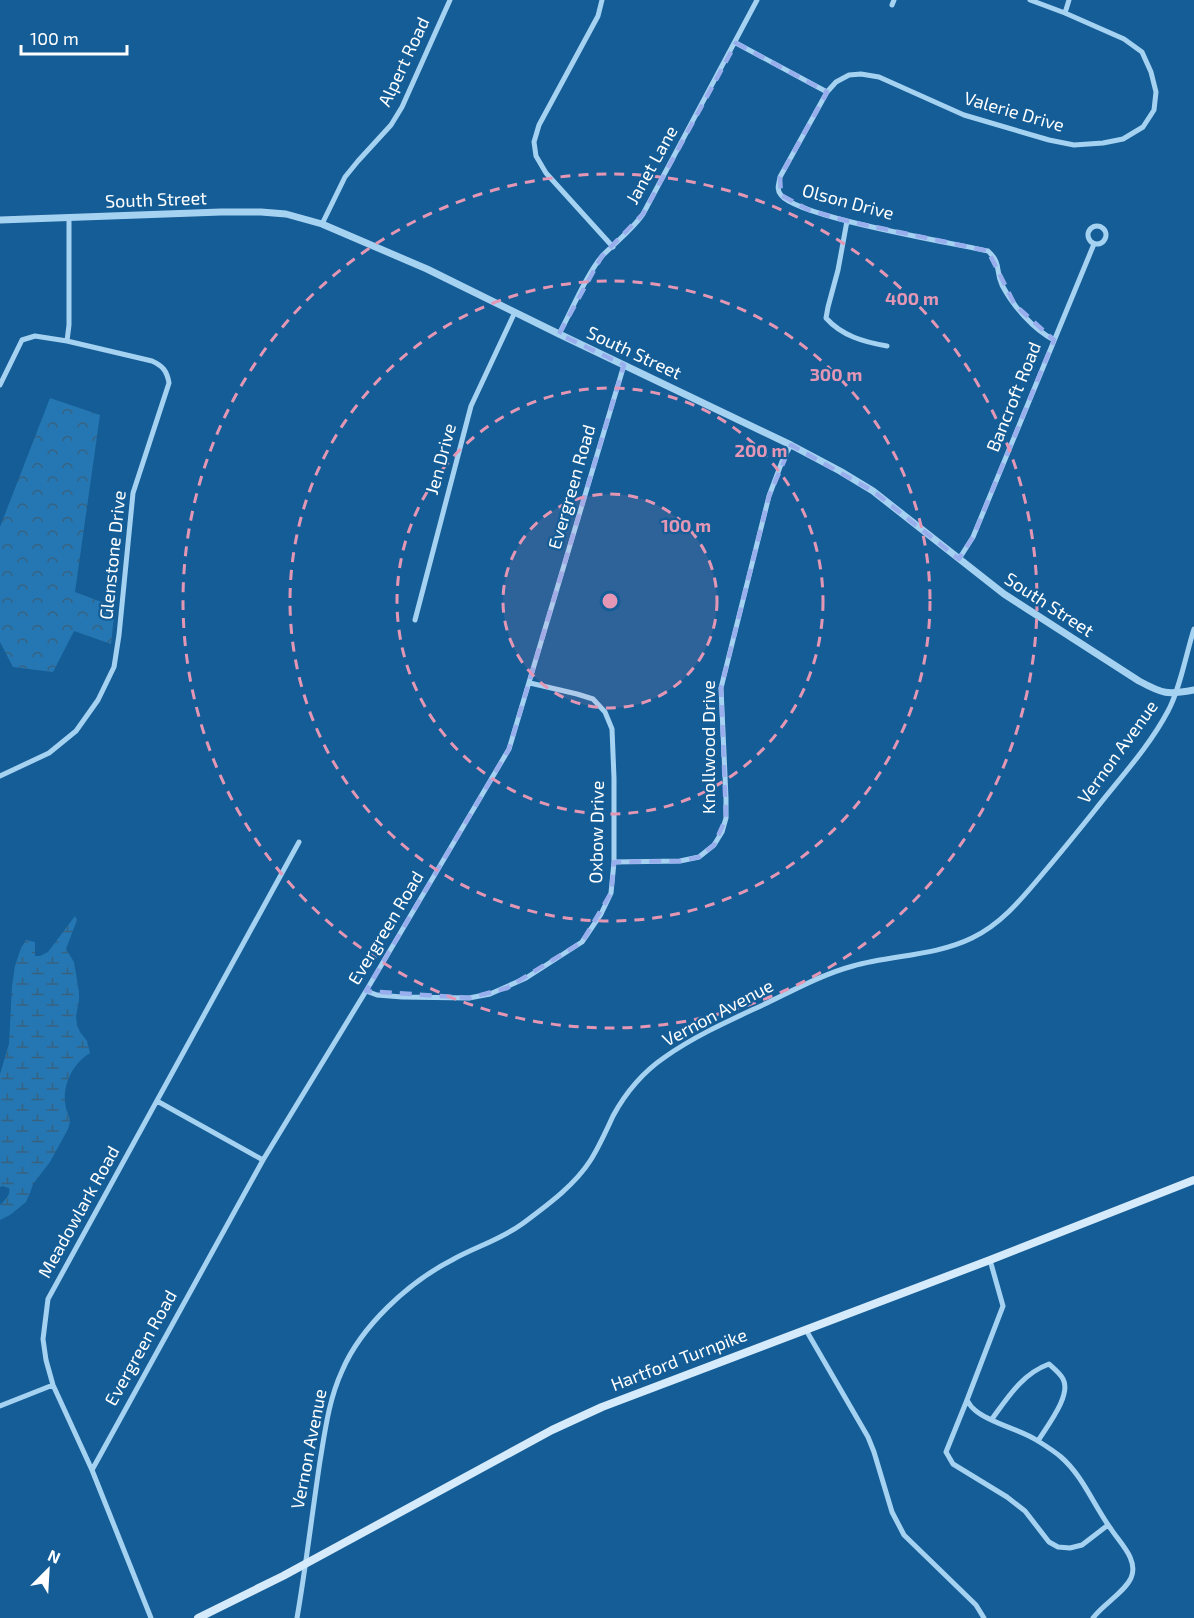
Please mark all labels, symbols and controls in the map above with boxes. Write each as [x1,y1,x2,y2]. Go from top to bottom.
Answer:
street label: Alpert Road [373,13,433,110]
scale bar [21,18,128,56]
text: 100 m [30,27,79,49]
street label: Valerie Drive [962,86,1067,136]
street label: Janet Lane [621,121,682,208]
street label: Olson Drive [800,178,896,224]
street label: South Street [105,186,207,212]
text: 400 m [885,287,939,309]
street label: South Street [584,321,685,384]
street label: Bancroft Road [981,338,1045,455]
text: 300 m [810,363,862,385]
street label: Jen Drive [420,421,460,497]
street label: Evergreen Road [543,422,599,552]
text: 200 m [735,439,787,461]
street label: Glenstone Drive [94,489,130,621]
text: 100 m [661,514,711,536]
street label: South Street [1001,567,1098,641]
centre of rings [600,591,620,611]
street label: Knollwood Drive [697,680,719,814]
street label: Vernon Avenue [1072,696,1162,807]
street label: Oxbow Drive [584,780,608,884]
street label: Evergreen Road [343,867,428,988]
street label: Vernon Avenue [658,974,777,1051]
street label: Meadowlark Road [33,1142,124,1281]
street label: Evergreen Road [99,1286,181,1409]
street label: Hartford Turnpike [607,1323,750,1395]
street label: Vernon Avenue [286,1387,330,1511]
north arrow [18,1540,78,1600]
text: N [45,1545,63,1567]

